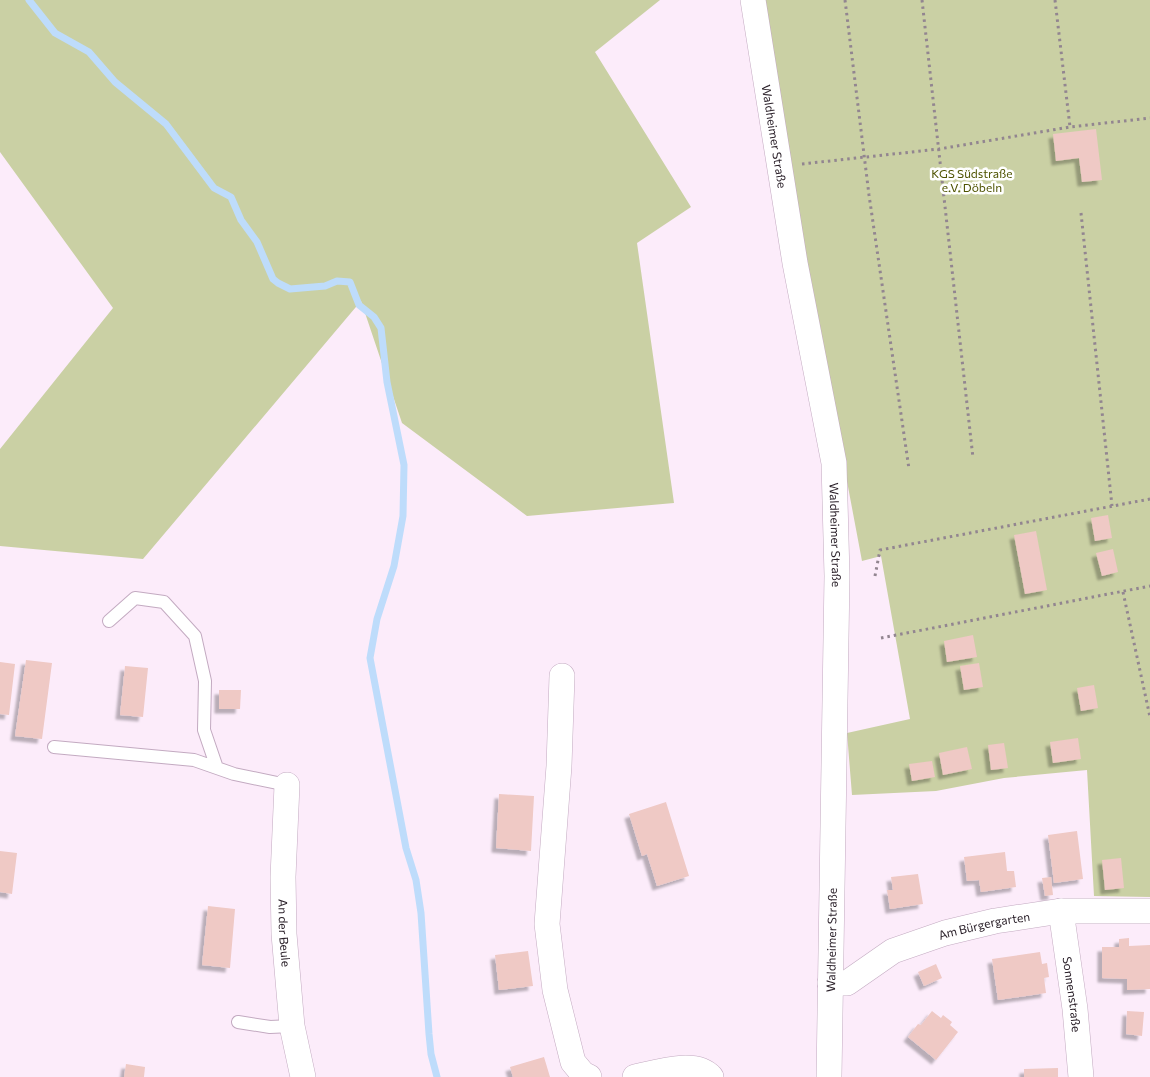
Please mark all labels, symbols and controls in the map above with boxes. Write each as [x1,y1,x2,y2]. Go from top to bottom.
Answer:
street label: Waldheimer Straße [760,84,790,189]
park label: KGS Südstraße e.V. Döbeln [931,166,1013,194]
street label: Waldheimer Straße [828,482,844,587]
street label: Waldheimer Straße [823,888,839,992]
street label: An der Beule [276,899,294,967]
street label: Am Bürgergarten [936,909,1031,942]
street label: Sonnenstraße [1061,955,1084,1033]

